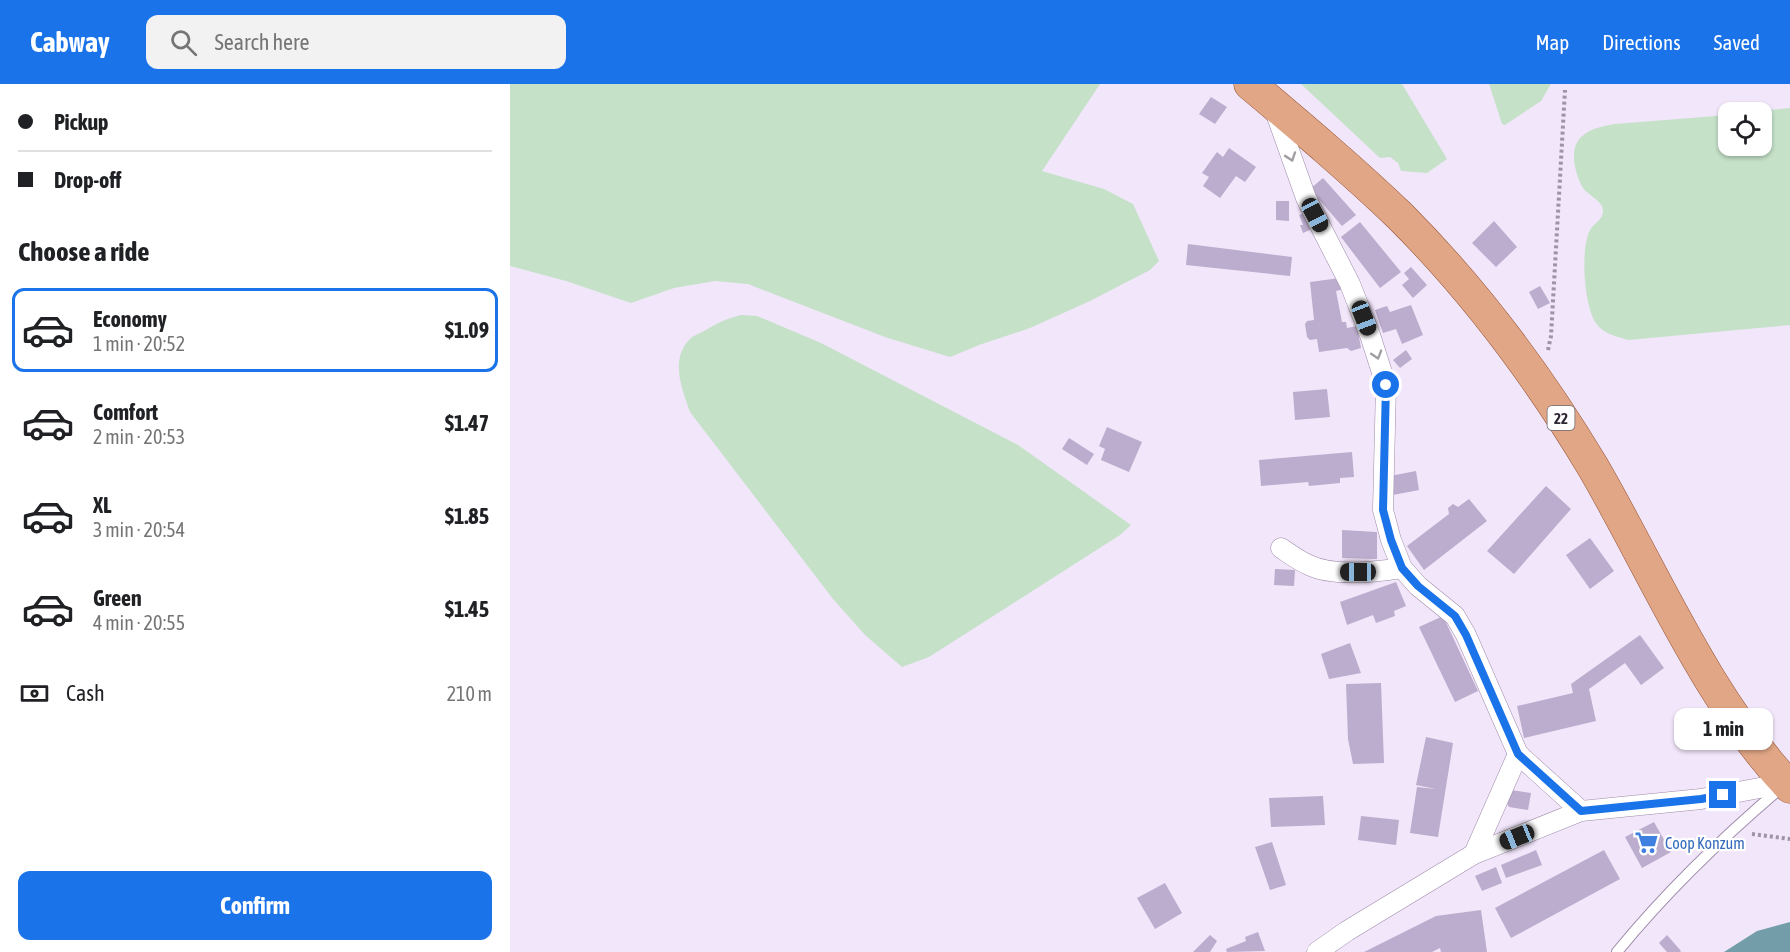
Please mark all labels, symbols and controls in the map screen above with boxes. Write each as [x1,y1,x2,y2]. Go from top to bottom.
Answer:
search box [146,15,566,69]
text: Cabway [30,26,110,58]
icon: search [167,26,200,59]
text: Search here [215,29,310,55]
text: Map [1535,30,1569,54]
text: Directions [1602,30,1681,54]
text: Saved [1714,30,1760,54]
map controls [1718,102,1772,156]
button: locate [1718,102,1772,156]
text: Pickup [54,109,109,135]
one-way arrow [1284,152,1297,162]
text: Drop-off [54,167,121,193]
car [1299,195,1331,235]
text: Choose a ride [18,236,150,267]
car [1349,298,1379,338]
icon: car [21,303,75,357]
text: Economy [93,306,167,332]
text: $1.09 [445,317,489,343]
text: 1 min · 20:52 [93,332,185,355]
one-way arrow [1370,349,1382,360]
route start [1372,371,1399,398]
icon: car [21,396,75,450]
text: Comfort [93,399,158,425]
road number: 22 [1548,406,1574,430]
text: $1.47 [445,410,489,436]
text: 2 min · 20:53 [93,425,185,448]
icon: car [21,489,75,543]
text: XL [93,492,111,518]
text: $1.85 [445,503,489,529]
text: 3 min · 20:54 [93,518,185,541]
car [1340,563,1376,581]
icon: car [21,582,75,636]
text: Green [93,585,142,611]
text: $1.45 [445,596,489,622]
text: 4 min · 20:55 [93,611,185,634]
icon: cash [18,677,51,710]
text: Cash [66,680,105,706]
text: 210 m [447,682,492,705]
callout: 1 min [1674,708,1772,750]
text: 1 min [1703,717,1744,740]
route end [1709,781,1736,808]
car [1497,822,1537,852]
supermarket icon: Coop Konzum [1634,830,1660,856]
place label: Coop Konzum [1665,834,1745,853]
button: Confirm [18,871,492,940]

